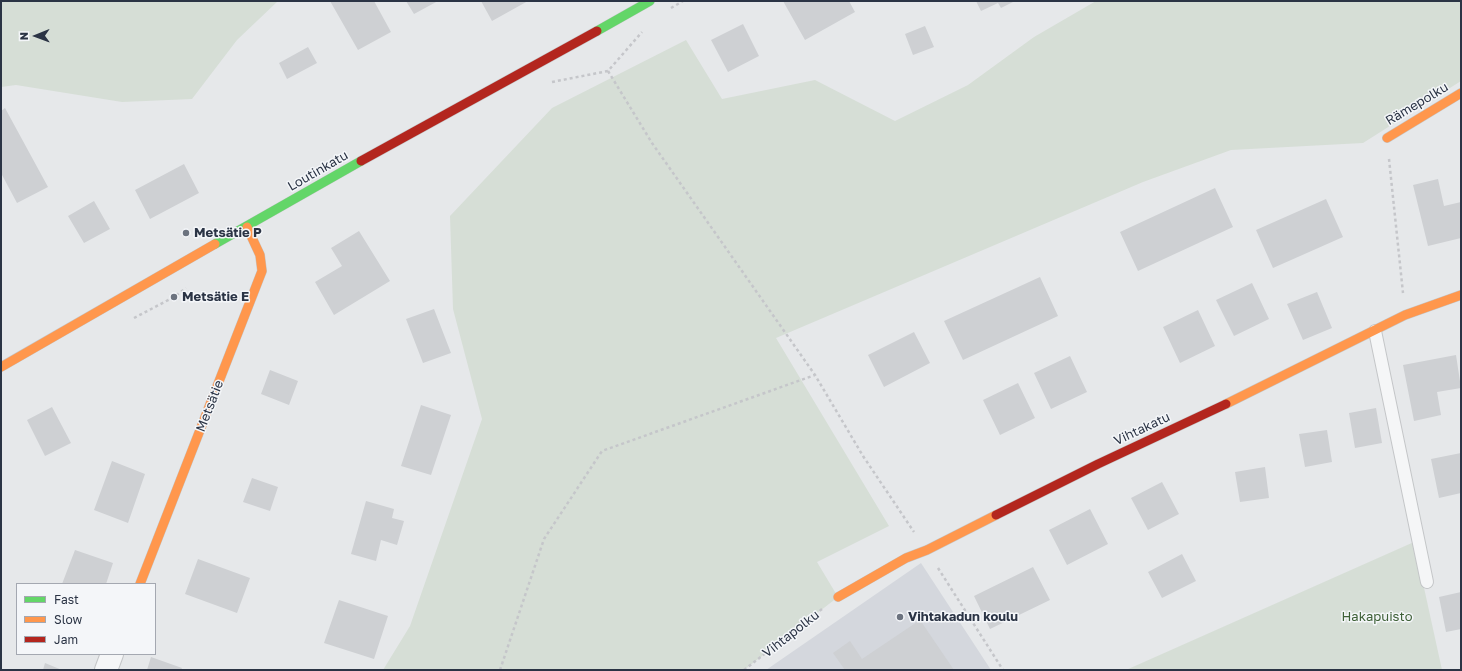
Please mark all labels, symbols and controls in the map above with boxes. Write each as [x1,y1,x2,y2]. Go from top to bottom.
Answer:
north arrow [16,16,56,56]
text: N [17,32,30,41]
street label: Rämepolku [1383,79,1451,129]
street label: Loutinkatu [285,147,351,195]
place label: Metsätie P [194,225,262,241]
marker: Metsätie P [181,228,191,238]
place label: Metsätie E [182,289,249,305]
marker: Metsätie E [169,292,179,302]
street label: Metsätie [193,378,227,434]
street label: Vihtakatu [1111,409,1173,449]
legend [16,583,156,655]
text: Fast [54,592,79,607]
street label: Vihtapolku [759,607,823,661]
place label: Vihtakadun koulu [908,609,1018,625]
park label: Hakapuisto [1341,609,1413,625]
text: Slow [54,612,82,627]
marker: Vihtakadun koulu [895,612,905,622]
text: Jam [54,632,78,647]

